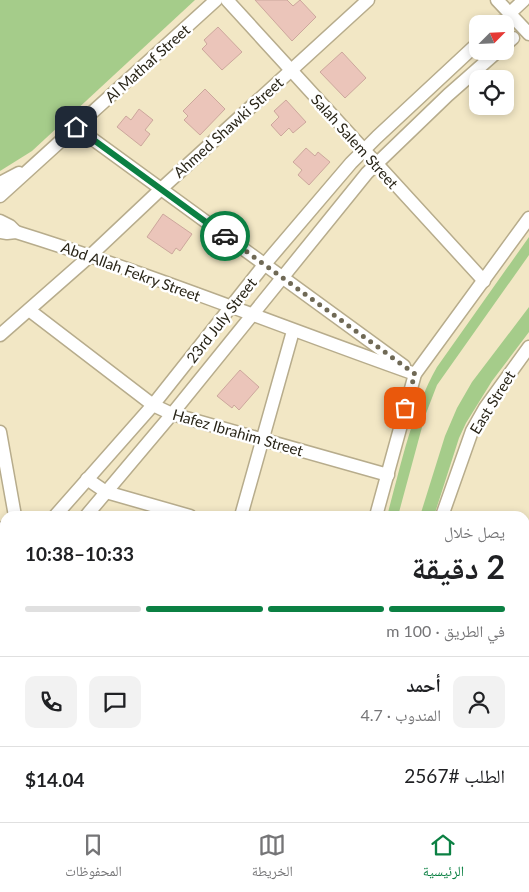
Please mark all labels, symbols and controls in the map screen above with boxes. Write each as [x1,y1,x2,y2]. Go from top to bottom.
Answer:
north arrow [469,15,514,60]
map controls [469,15,514,115]
street label: Al Mathaf Street [101,20,194,106]
button: locate [469,70,514,115]
street label: Ahmed Shawki Street [170,73,287,181]
street label: Salah Salem Street [308,90,403,193]
pin [55,106,97,148]
icon: home [62,113,90,141]
courier [200,211,250,261]
icon: car [211,222,239,250]
street label: Abd Allah Fekry Street [59,237,204,305]
street label: 23rd July Street [182,273,260,366]
street label: East Street [465,367,519,437]
pin [384,387,426,429]
icon: bag [391,394,419,422]
street label: Hafez Ibrahim Street [171,405,306,459]
text: يصل خلال [444,522,505,541]
text: 10:33–10:38 [25,542,134,565]
text: 2 دقيقة [411,547,505,586]
text: في الطريق · 100 m [386,621,505,640]
text: أحمد [406,673,441,696]
button: phone [25,676,77,728]
button: chat [89,676,141,728]
button: person [453,676,505,728]
text: المندوب · 4.7 [360,705,441,724]
text: الطلب #2567 [404,764,505,787]
text: $14.04 [25,768,85,791]
tab: المحفوظات [65,831,122,885]
tab: الخريطة [252,831,293,885]
tab: الرئيسية [423,831,464,885]

